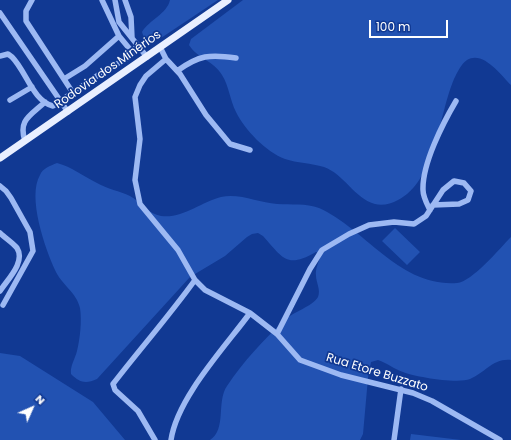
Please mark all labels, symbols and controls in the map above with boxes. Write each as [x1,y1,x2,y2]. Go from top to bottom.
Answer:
scale bar [371,12,450,38]
text: 100 m [376,18,410,35]
street label: Rodovia dos Minérios [52,28,164,112]
street label: Rua Etore Buzzato [324,351,430,395]
north arrow [12,388,52,428]
text: N [32,391,49,408]

